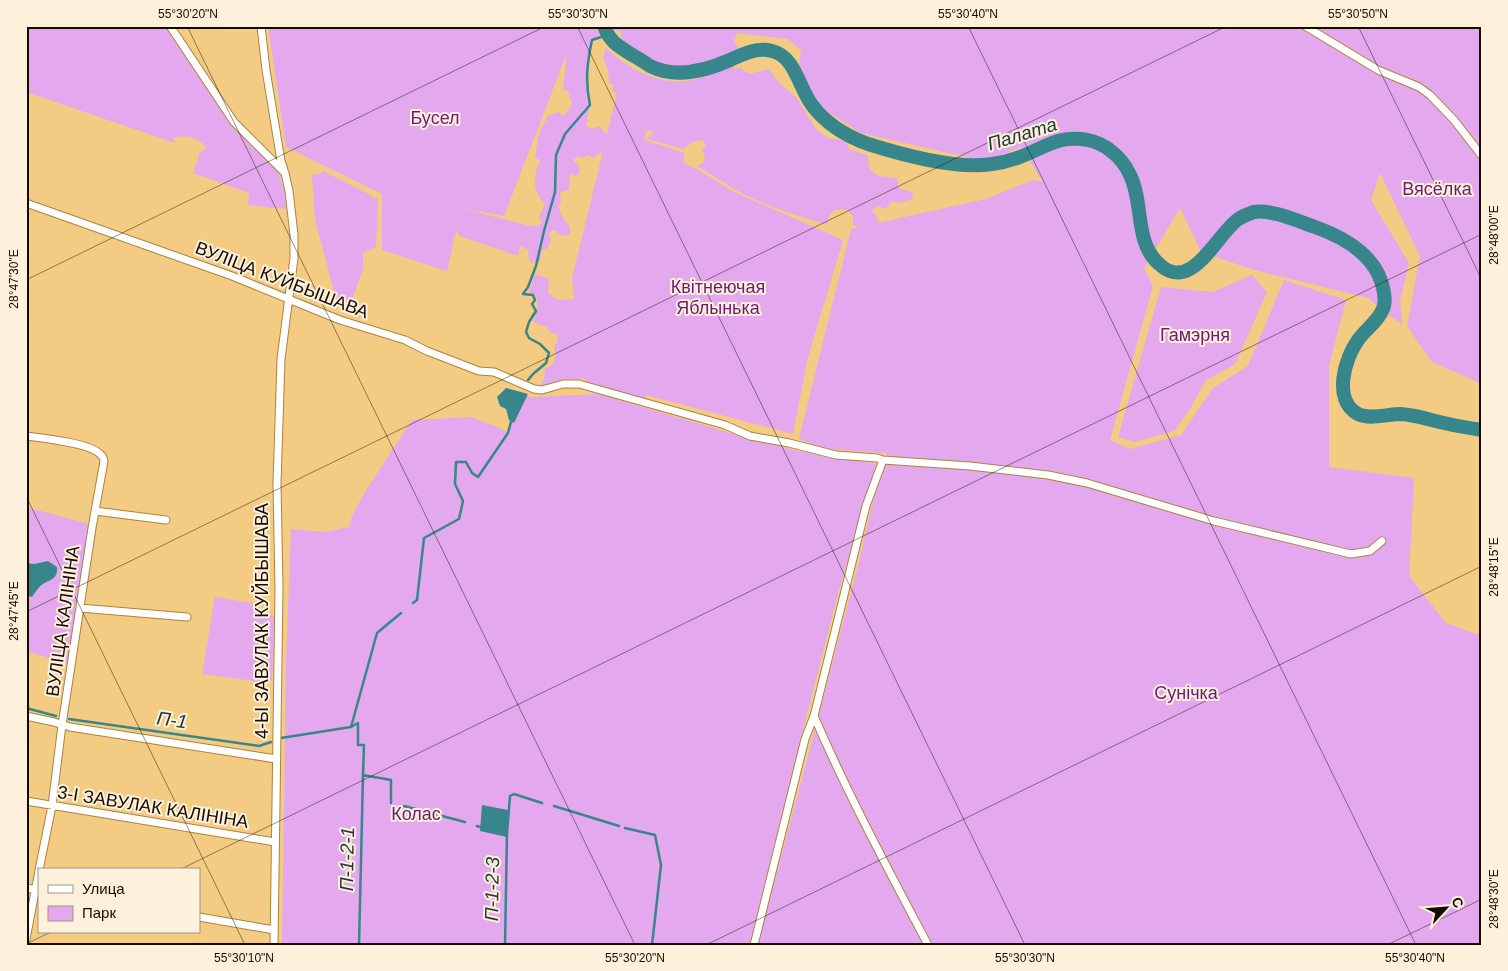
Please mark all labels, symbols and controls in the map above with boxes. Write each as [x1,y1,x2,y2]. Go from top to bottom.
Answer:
text: 55°30'20"N [158,7,218,21]
text: 55°30'30"N [548,7,608,21]
text: 55°30'40"N [938,7,998,21]
text: 55°30'50"N [1328,7,1388,21]
park label: Бусел [410,108,460,128]
water label: Палата [985,113,1059,155]
park label: Вясёлка [1402,179,1473,199]
text: 28°48'00"E [1487,205,1501,265]
street label: ВУЛІЦА КУЙБЫШАВА [192,237,372,322]
text: 28°47'30"E [7,249,21,309]
park label: Квітнеючая Яблынька [671,277,765,318]
park label: Гамэрня [1160,325,1230,345]
street label: 4-Ы ЗАВУЛАК КУЙБЫШАВА [251,503,272,739]
text: 28°48'15"E [1487,537,1501,597]
street label: ВУЛІЦА КАЛІНІНА [43,544,83,698]
text: 28°47'45"E [7,581,21,641]
park label: Сунічка [1154,683,1219,703]
water label: П-1 [155,707,189,733]
street label: 3-І ЗАВУЛАК КАЛІНІНА [56,782,250,832]
park label: Колас [391,804,441,824]
water label: П-1-2-1 [336,827,358,891]
water label: П-1-2-3 [481,856,503,921]
legend [38,868,200,934]
text: 28°48'30"E [1487,869,1501,929]
text: Улица [82,880,125,897]
north arrow [1420,884,1470,934]
text: С [1448,894,1467,910]
text: Парк [82,904,116,921]
text: 55°30'10"N [214,951,274,965]
text: 55°30'20"N [605,951,665,965]
text: 55°30'30"N [995,951,1055,965]
text: 55°30'40"N [1385,951,1445,965]

